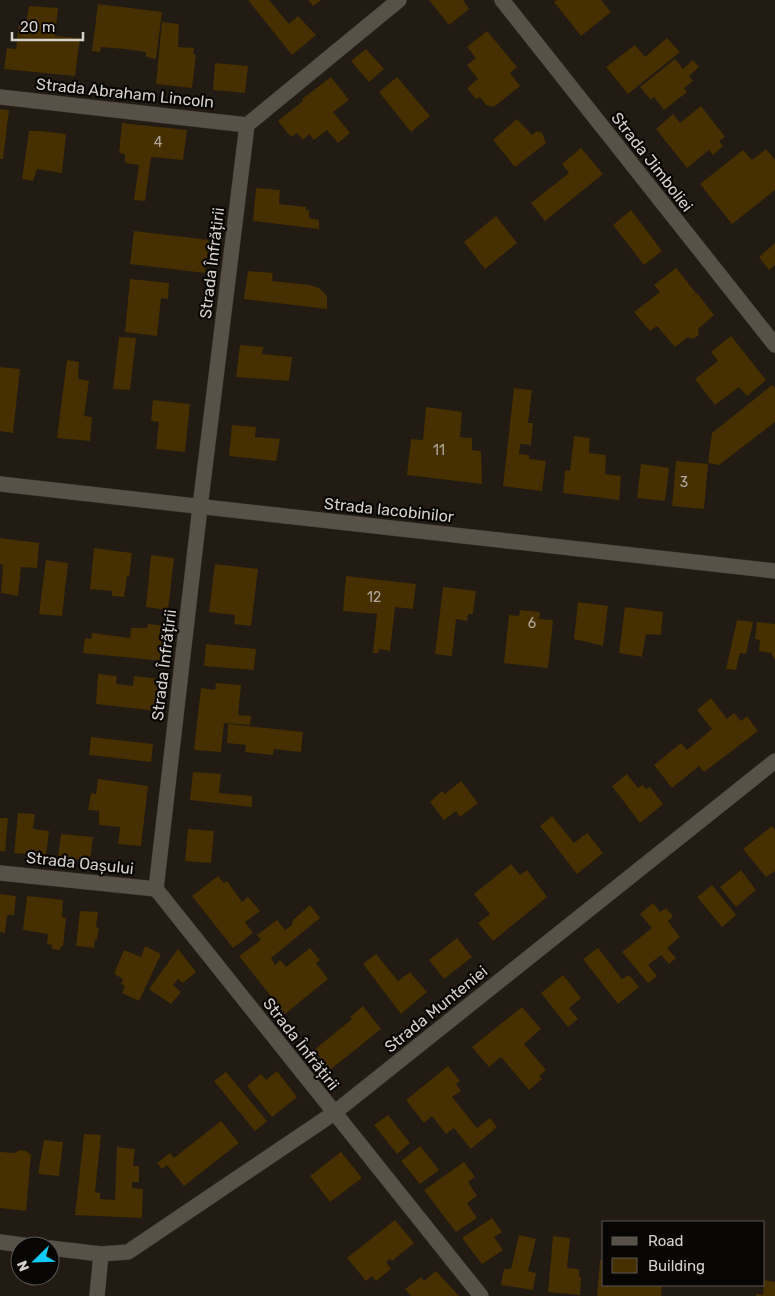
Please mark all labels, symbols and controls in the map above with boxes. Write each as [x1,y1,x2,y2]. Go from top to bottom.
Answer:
scale bar [12,10,84,42]
text: 20 m [20,18,55,36]
street label: Strada Abraham Lincoln [35,74,215,112]
street label: Strada Jimboliei [607,109,697,215]
house number: 4 [154,134,163,151]
street label: Strada Înfrățirii [196,206,228,320]
house number: 11 [433,442,445,459]
house number: 3 [680,474,688,491]
street label: Strada Iacobinilor [323,494,455,526]
house number: 12 [367,589,381,606]
street label: Strada Înfrățirii [148,608,180,722]
house number: 6 [528,615,536,632]
street label: Strada Oașului [25,848,135,878]
street label: Strada Munteniei [381,962,491,1056]
street label: Strada Înfrățirii [259,994,343,1094]
legend [602,1221,765,1286]
text: Road [648,1232,684,1250]
north arrow [10,1236,60,1286]
text: Building [648,1257,705,1275]
text: N [14,1258,33,1274]

